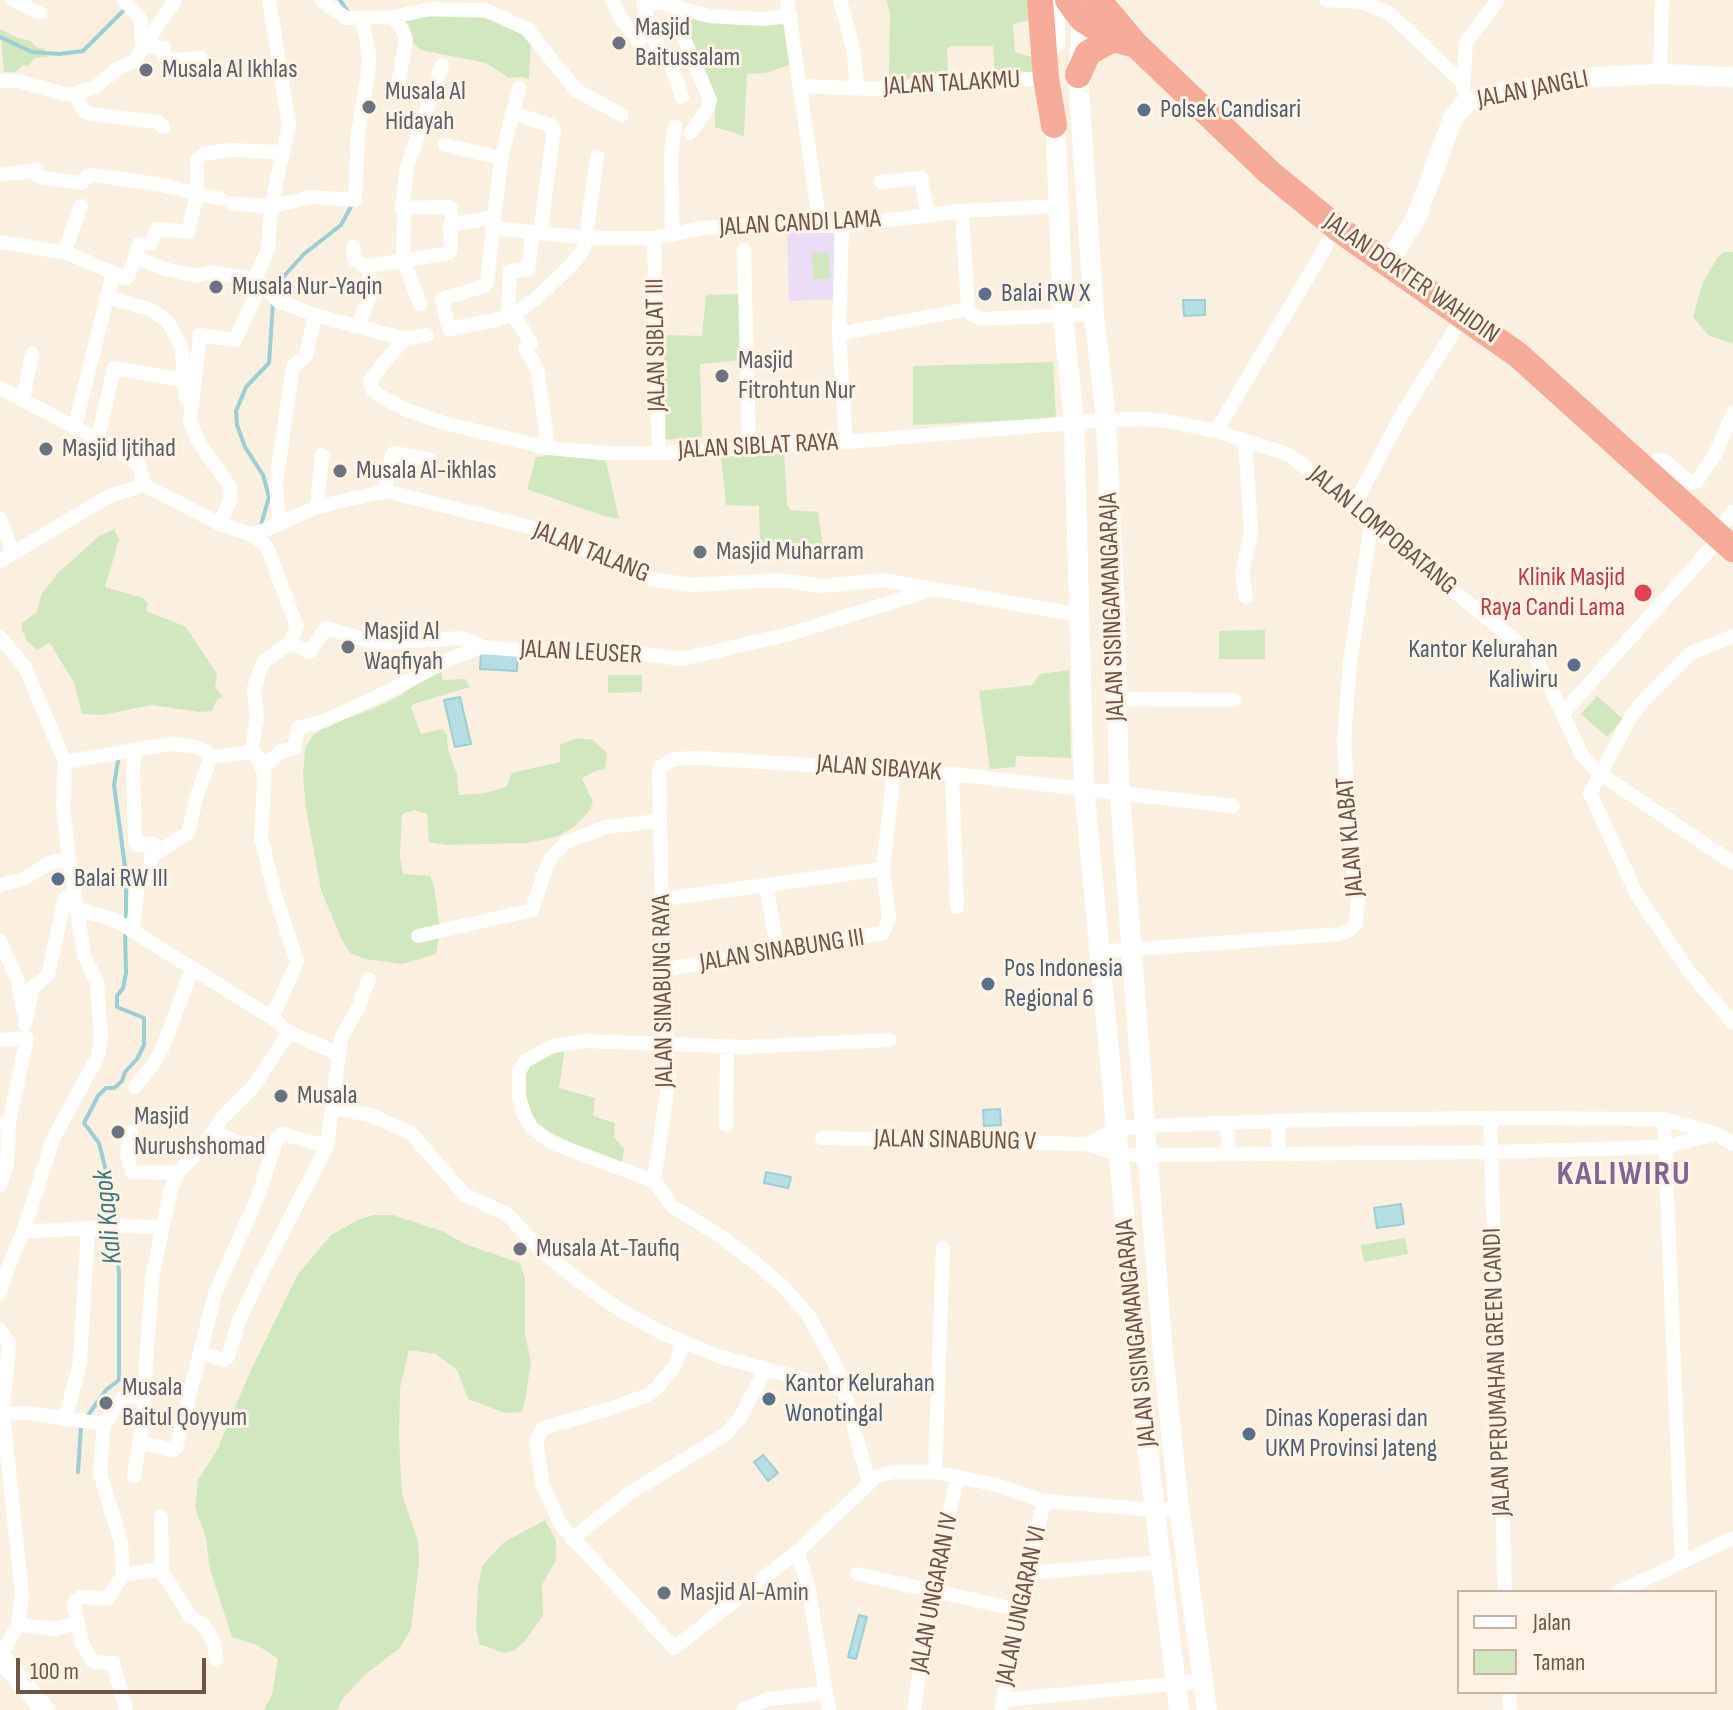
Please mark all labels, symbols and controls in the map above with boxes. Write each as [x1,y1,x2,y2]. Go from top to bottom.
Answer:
place label: Masjid Baitussalam [635,12,740,74]
marker: Masjid Baitussalam [610,34,628,52]
place label: Musala Al Ikhlas [162,54,297,86]
marker: Musala Al Ikhlas [137,61,155,79]
street label: JALAN JANGLI [1475,64,1591,116]
street label: JALAN TALAKMU [883,65,1021,103]
place label: Musala Al Hidayah [385,76,466,138]
place label: Polsek Candisari [1160,94,1301,126]
marker: Musala Al Hidayah [360,98,378,116]
marker: Polsek Candisari [1135,101,1153,119]
street label: JALAN CANDI LAMA [718,204,882,244]
street label: JALAN DOKTER WAHIDIN [1317,207,1505,351]
place label: Musala Nur-Yaqin [232,271,383,303]
marker: Musala Nur-Yaqin [207,278,225,296]
street label: JALAN SIBLAT III [640,278,674,412]
place label: Balai RW X [1001,278,1090,310]
marker: Balai RW X [976,285,994,303]
place label: Masjid Fitrohtun Nur [738,345,856,406]
marker: Masjid Fitrohtun Nur [713,367,731,385]
street label: JALAN SIBLAT RAYA [677,427,839,467]
place label: Masjid Ijtihad [62,433,176,465]
marker: Masjid Ijtihad [37,440,55,458]
place label: Musala Al-ikhlas [356,455,496,487]
street label: JALAN LOMPOBATANG [1301,460,1463,602]
marker: Musala Al-ikhlas [331,462,349,480]
street label: JALAN SISINGAMANGARAJA [1093,492,1133,722]
street label: JALAN TALANG [528,516,654,590]
place label: Masjid Muharram [716,536,864,568]
marker: Masjid Muharram [691,543,709,561]
place label: Klinik Masjid Raya Candi Lama [1480,562,1625,624]
marker: Klinik Masjid Raya Candi Lama [1632,582,1654,604]
place label: Masjid Al Waqfiyah [364,616,443,678]
street label: JALAN LEUSER [519,634,643,672]
place label: Kantor Kelurahan Kaliwiru [1408,634,1558,696]
marker: Masjid Al Waqfiyah [339,638,357,656]
marker: Kantor Kelurahan Kaliwiru [1565,656,1583,674]
street label: JALAN SIBAYAK [815,749,943,789]
street label: JALAN KLABAT [1330,776,1372,898]
place label: Balai RW III [74,863,168,895]
marker: Balai RW III [49,870,67,888]
street label: JALAN SINABUNG RAYA [647,894,681,1088]
street label: JALAN SINABUNG III [697,923,867,979]
place label: Pos Indonesia Regional 6 [1004,953,1123,1014]
marker: Pos Indonesia Regional 6 [979,975,997,993]
place label: Musala [297,1080,357,1112]
marker: Musala [272,1087,290,1105]
place label: Masjid Nurushshomad [134,1101,266,1162]
marker: Masjid Nurushshomad [109,1123,127,1141]
street label: JALAN SINABUNG V [874,1124,1036,1158]
district label: KALIWIRU [1556,1155,1692,1195]
water label: Kali Kagok [87,1168,131,1266]
street label: JALAN SISINGAMANGARAJA [1110,1218,1164,1448]
street label: JALAN PERUMAHAN GREEN CANDI [1477,1227,1519,1517]
place label: Musala At-Taufiq [536,1233,680,1265]
marker: Musala At-Taufiq [511,1240,529,1258]
place label: Kantor Kelurahan Wonotingal [785,1368,935,1430]
place label: Musala Baitul Qoyyum [122,1372,247,1434]
marker: Kantor Kelurahan Wonotingal [760,1390,778,1408]
marker: Musala Baitul Qoyyum [97,1394,115,1412]
place label: Dinas Koperasi dan UKM Provinsi Jateng [1265,1403,1437,1464]
marker: Dinas Koperasi dan UKM Provinsi Jateng [1240,1425,1258,1443]
street label: JALAN UNGARAN IV [904,1510,966,1676]
street label: JALAN UNGARAN VI [990,1523,1054,1689]
place label: Masjid Al-Amin [680,1577,809,1609]
marker: Masjid Al-Amin [655,1584,673,1602]
legend [1457,1590,1717,1694]
text: Jalan [1533,1608,1571,1637]
scale bar [20,1642,210,1692]
text: Taman [1533,1648,1585,1677]
text: 100 m [30,1657,79,1686]

